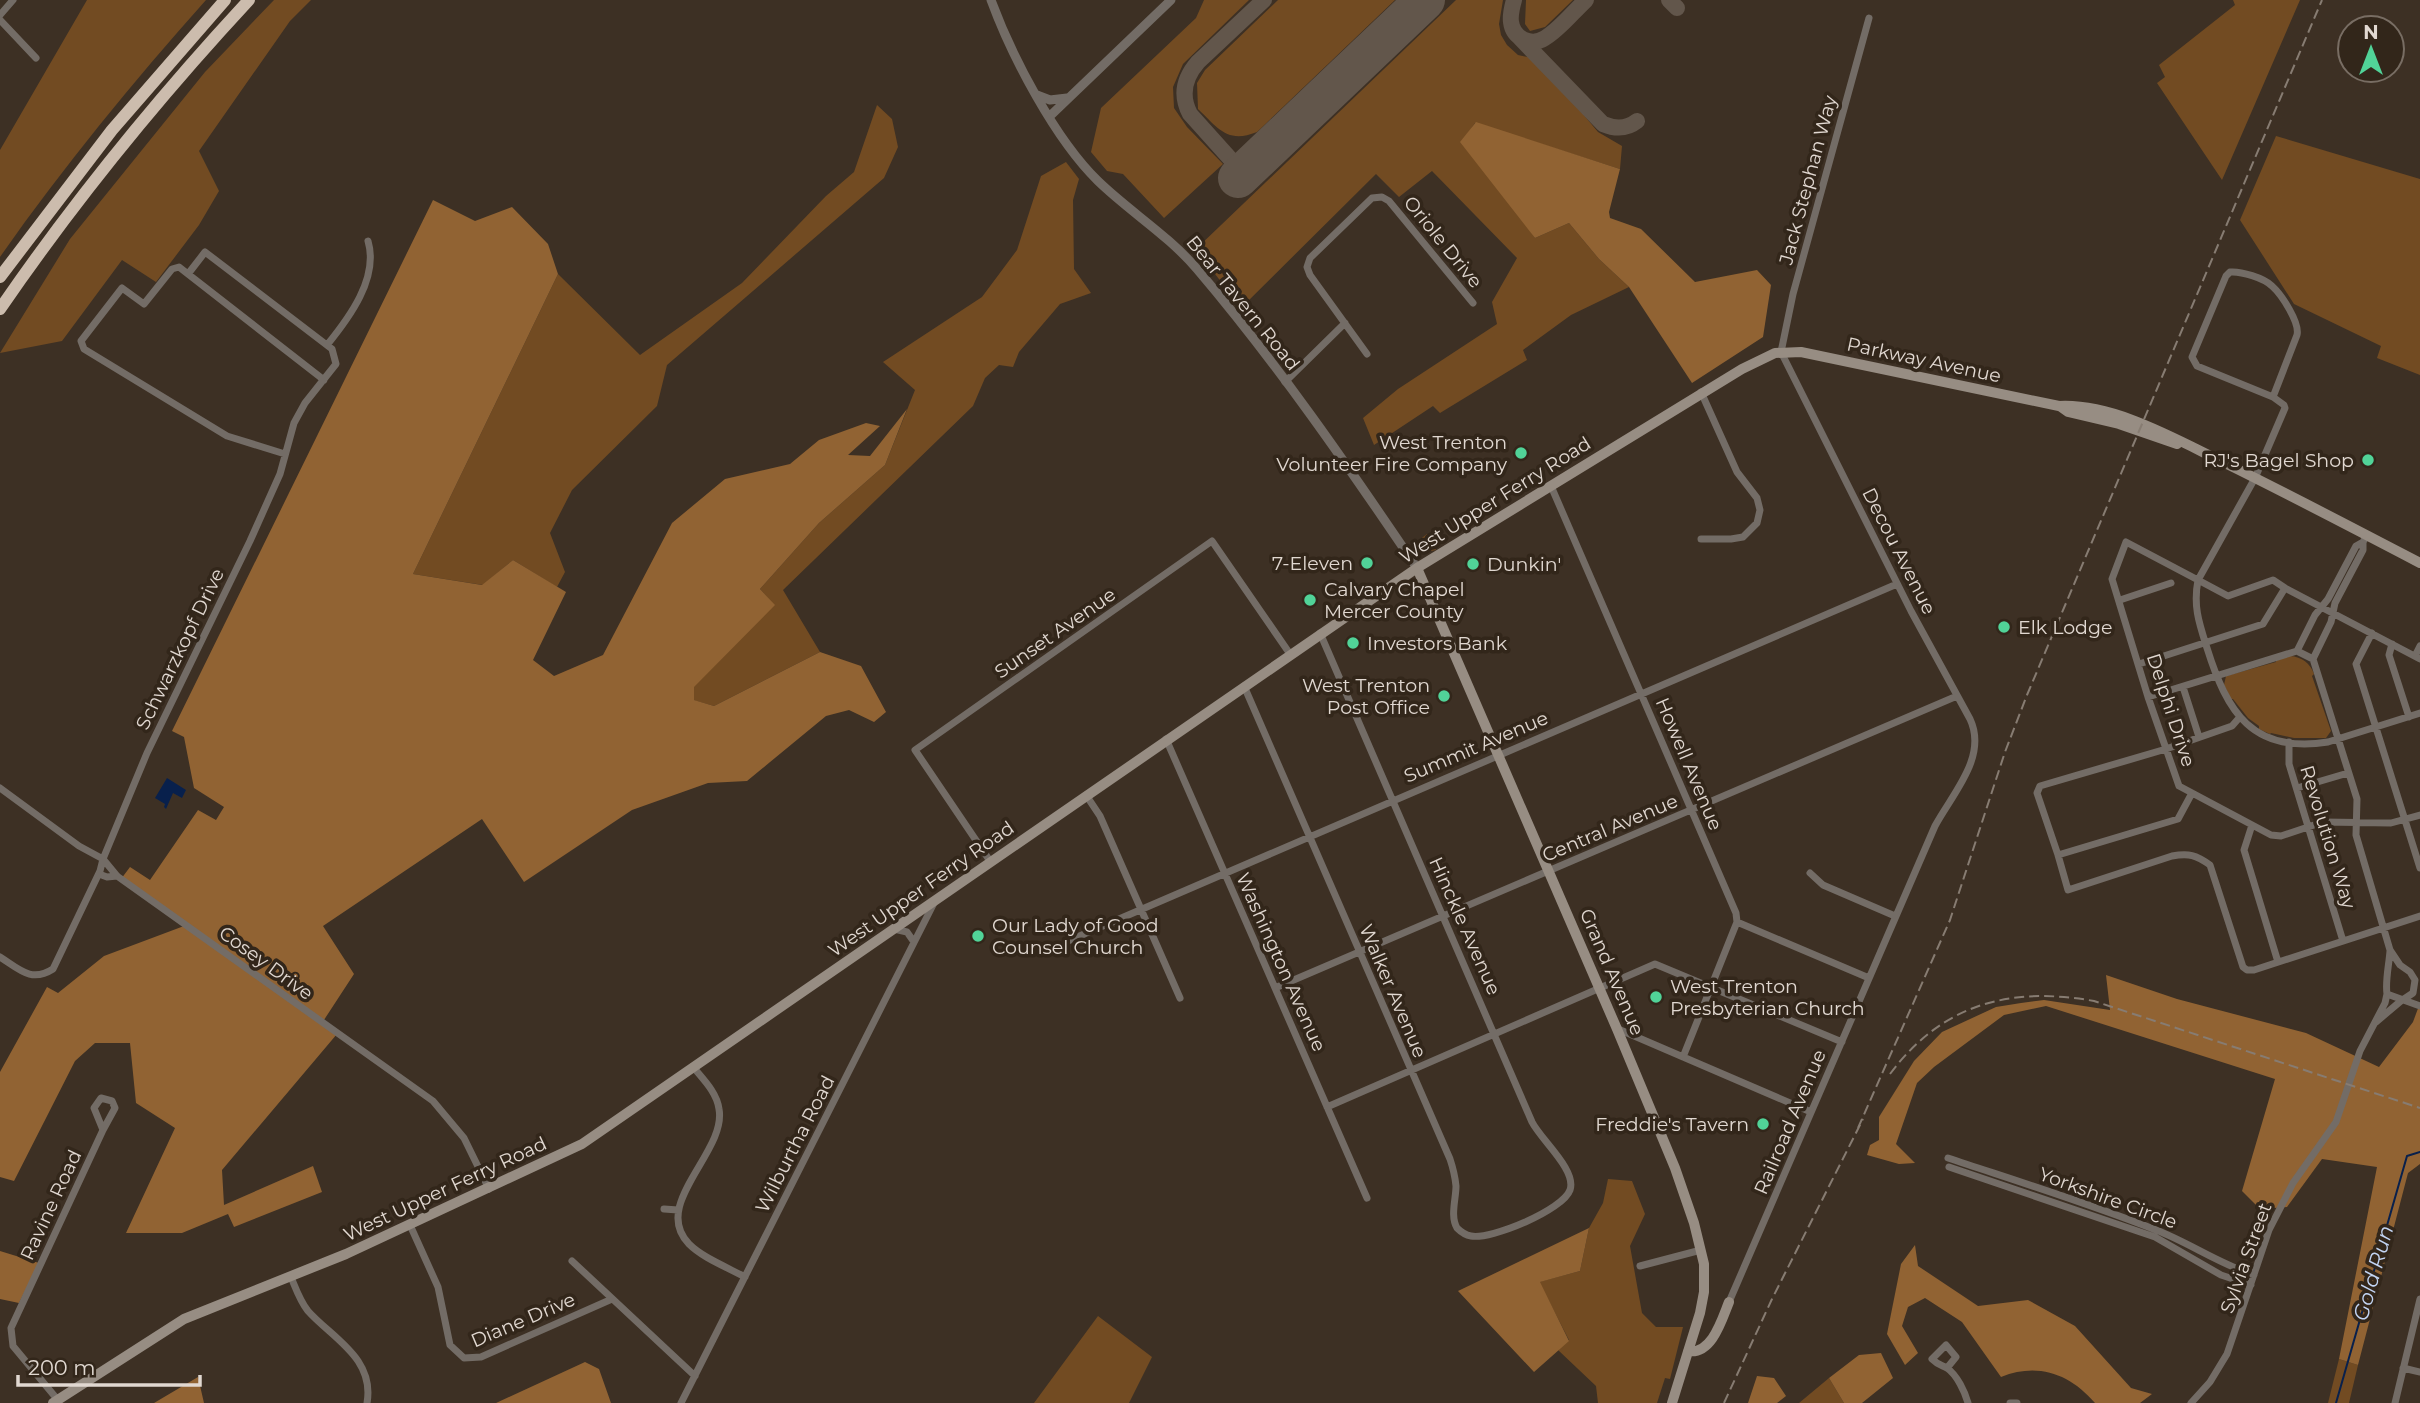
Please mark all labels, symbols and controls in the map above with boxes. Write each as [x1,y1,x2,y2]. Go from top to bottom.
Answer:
north arrow [2336,14,2406,84]
text: N [2363,21,2379,44]
street label: Jack Stephan Way [1774,92,1842,268]
street label: Oriole Drive [1399,191,1487,293]
street label: Bear Tavern Road [1181,231,1305,375]
street label: Parkway Avenue [1845,332,2003,388]
place label: West Trenton Volunteer Fire Company [1276,431,1508,476]
street label: West Upper Ferry Road [1395,432,1595,568]
marker: West Trenton Volunteer Fire Company [1513,445,1529,461]
place label: RJ's Bagel Shop [2203,449,2354,472]
marker: RJ's Bagel Shop [2360,452,2376,468]
street label: Decou Avenue [1857,484,1941,618]
place label: 7-Eleven [1272,552,1353,575]
place label: Dunkin' [1487,553,1561,576]
marker: 7-Eleven [1359,555,1375,571]
marker: Dunkin' [1465,556,1481,572]
street label: Schwarzkopf Drive [131,565,229,733]
place label: Calvary Chapel Mercer County [1324,578,1465,623]
street label: Sunset Avenue [990,583,1120,683]
marker: Calvary Chapel Mercer County [1302,592,1318,608]
place label: Elk Lodge [2018,616,2113,639]
marker: Elk Lodge [1996,619,2012,635]
place label: Investors Bank [1367,632,1508,655]
marker: Investors Bank [1345,635,1361,651]
street label: Delphi Drive [2142,650,2200,770]
place label: West Trenton Post Office [1302,674,1430,719]
marker: West Trenton Post Office [1436,688,1452,704]
street label: Howell Avenue [1651,694,1727,834]
street label: Summit Avenue [1401,706,1551,788]
street label: Revolution Way [2295,763,2361,912]
street label: Central Avenue [1539,789,1681,867]
street label: West Upper Ferry Road [824,816,1018,962]
street label: Hinckle Avenue [1424,853,1506,999]
street label: Washington Avenue [1231,869,1331,1055]
street label: Grand Avenue [1575,905,1649,1039]
place label: Our Lady of Good Counsel Church [992,914,1159,959]
street label: Cosey Drive [214,921,318,1005]
street label: Walker Avenue [1354,921,1432,1061]
marker: Our Lady of Good Counsel Church [970,928,986,944]
place label: West Trenton Presbyterian Church [1670,975,1865,1020]
marker: West Trenton Presbyterian Church [1648,989,1664,1005]
street label: Railroad Avenue [1749,1046,1831,1198]
street label: Wilburtha Road [750,1072,840,1216]
place label: Freddie's Tavern [1595,1113,1749,1136]
marker: Freddie's Tavern [1755,1116,1771,1132]
street label: West Upper Ferry Road [340,1132,550,1246]
street label: Ravine Road [15,1146,87,1264]
street label: Yorkshire Circle [2036,1162,2180,1234]
street label: Sylvia Street [2215,1199,2277,1317]
water label: Gold Run [2347,1222,2399,1324]
street label: Diane Drive [467,1288,579,1352]
scale bar [18,1344,200,1388]
text: 200 m [28,1355,95,1380]

